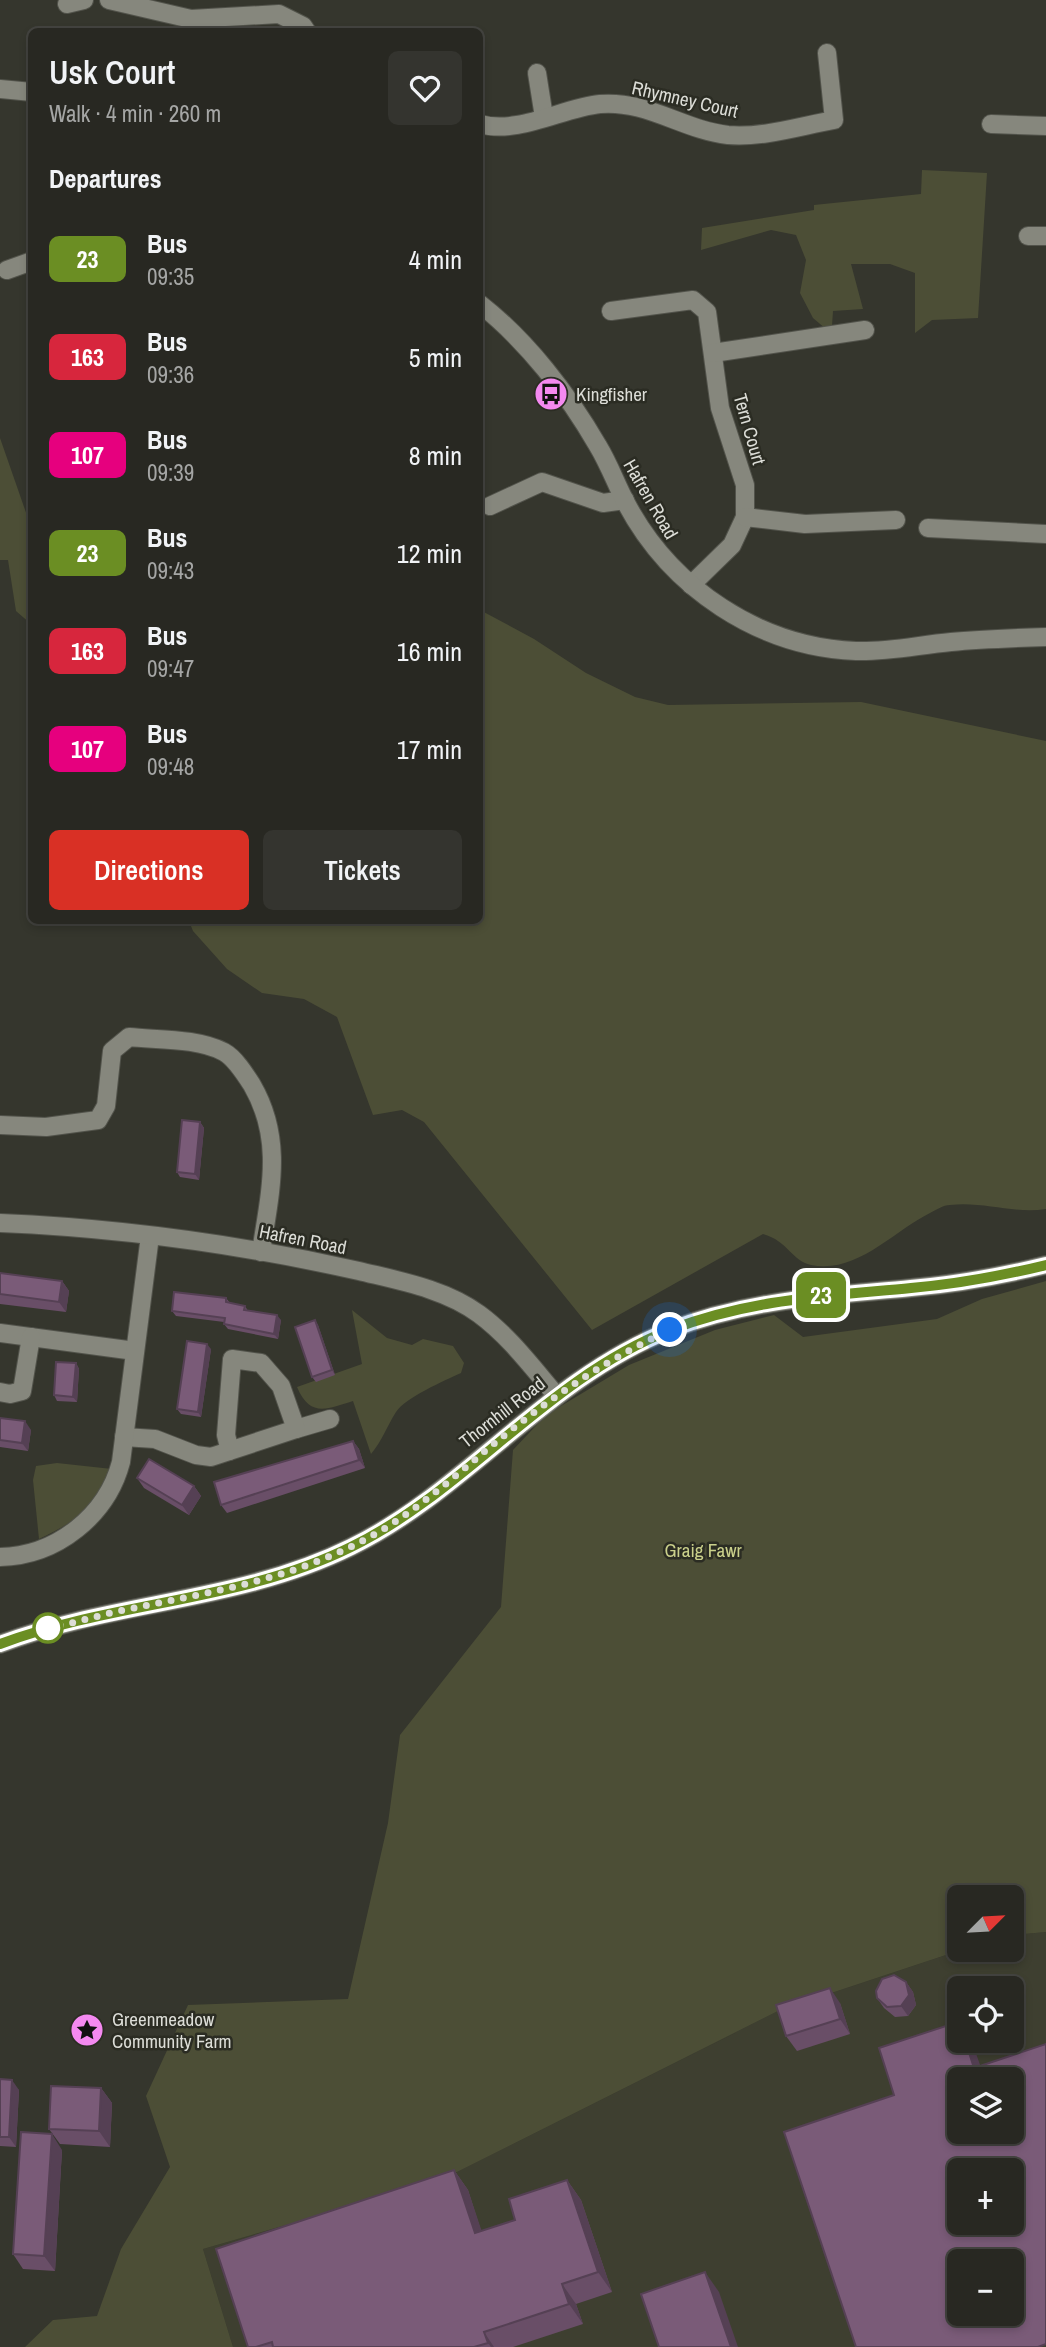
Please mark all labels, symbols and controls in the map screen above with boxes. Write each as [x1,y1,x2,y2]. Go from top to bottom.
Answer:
text: Usk Court [49,50,175,94]
button: heart [388,51,462,125]
street label: Rhymney Court [629,74,741,124]
text: Walk · 4 min · 260 m [49,98,221,129]
text: Departures [49,161,162,196]
text: Bus [147,226,187,261]
text: 4 min [409,242,462,277]
text: 23 [77,243,98,275]
text: 09:35 [147,261,194,292]
text: Bus [147,324,187,359]
text: 5 min [409,340,462,375]
text: 163 [71,341,104,373]
text: 09:36 [147,359,194,390]
bus stop icon: Kingfisher [532,375,570,413]
place label: Kingfisher [576,381,648,407]
street label: Tern Court [727,390,773,468]
text: Bus [147,422,187,457]
text: 8 min [409,438,462,473]
text: 107 [71,439,104,471]
street label: Hafren Road [618,454,684,544]
text: 09:39 [147,457,194,488]
text: Bus [147,520,187,555]
text: 12 min [397,536,462,571]
text: 23 [77,537,98,569]
text: 09:43 [147,555,194,586]
text: Bus [147,618,187,653]
text: 16 min [397,634,462,669]
text: 163 [71,635,104,667]
text: 09:47 [147,653,194,684]
text: Bus [147,716,187,751]
text: 17 min [397,732,462,767]
text: 107 [71,733,104,765]
text: 09:48 [147,751,194,782]
button: Directions [49,830,249,910]
button: Tickets [263,830,462,910]
street label: Hafren Road [257,1218,349,1260]
line badge: 23 [790,1272,852,1318]
text: 23 [810,1279,832,1311]
your location [652,1312,687,1347]
street label: Thornhill Road [454,1370,550,1454]
park label: Graig Fawr [664,1537,742,1563]
unlabelled marker [33,1613,63,1643]
north arrow [947,1885,1024,1962]
map controls [947,1885,1024,2326]
button: locate [947,1976,1024,2053]
place label: Greenmeadow Community Farm [112,2006,232,2054]
place icon: Greenmeadow Community Farm [68,2011,106,2049]
button: layers [947,2067,1024,2144]
button: + [947,2158,1024,2235]
button: − [947,2249,1024,2326]

